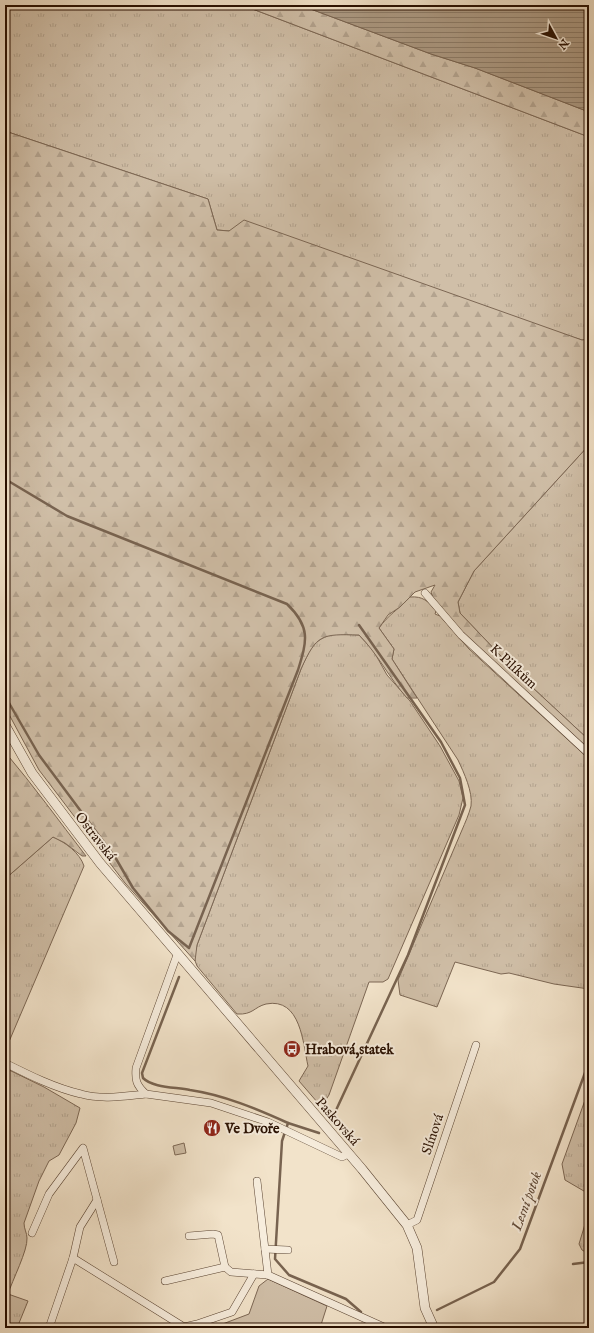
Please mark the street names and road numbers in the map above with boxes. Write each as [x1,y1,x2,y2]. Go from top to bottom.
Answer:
street label: K Pilíkům [486,640,541,693]
street label: Ostravská [71,809,120,865]
street label: Paskovská [311,1094,364,1150]
street label: Slínová [418,1111,449,1157]

